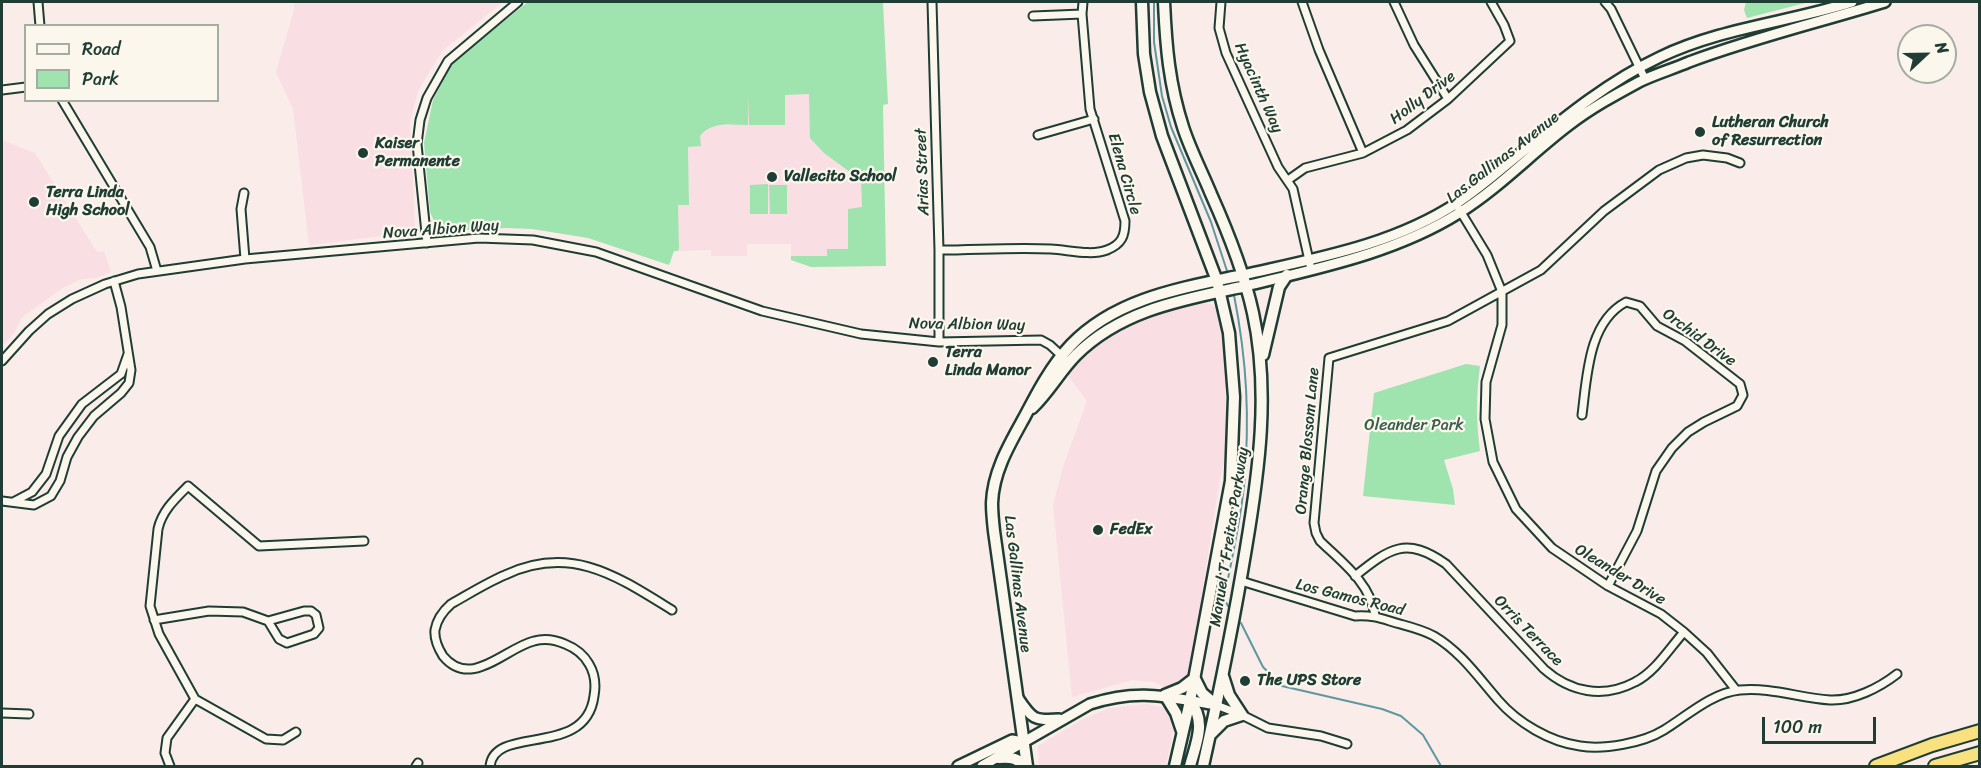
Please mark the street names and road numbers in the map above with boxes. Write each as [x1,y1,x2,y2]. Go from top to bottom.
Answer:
street label: Hyacinth Way [1230,40,1286,136]
street label: Holly Drive [1386,67,1460,129]
street label: Las Gallinas Avenue [1443,108,1563,208]
street label: Arias Street [912,128,934,216]
street label: Elena Circle [1103,131,1145,217]
street label: Nova Albion Way [382,216,500,244]
street label: Orchid Drive [1658,305,1740,371]
street label: Nova Albion Way [909,314,1025,336]
street label: Orange Blossom Lane [1292,367,1324,515]
street label: Manuel T Freitas Parkway [1206,446,1254,628]
street label: Las Gallinas Avenue [999,514,1035,654]
street label: Oleander Drive [1571,540,1669,610]
street label: Los Gamos Road [1294,575,1406,621]
street label: Orris Terrace [1489,592,1567,670]

